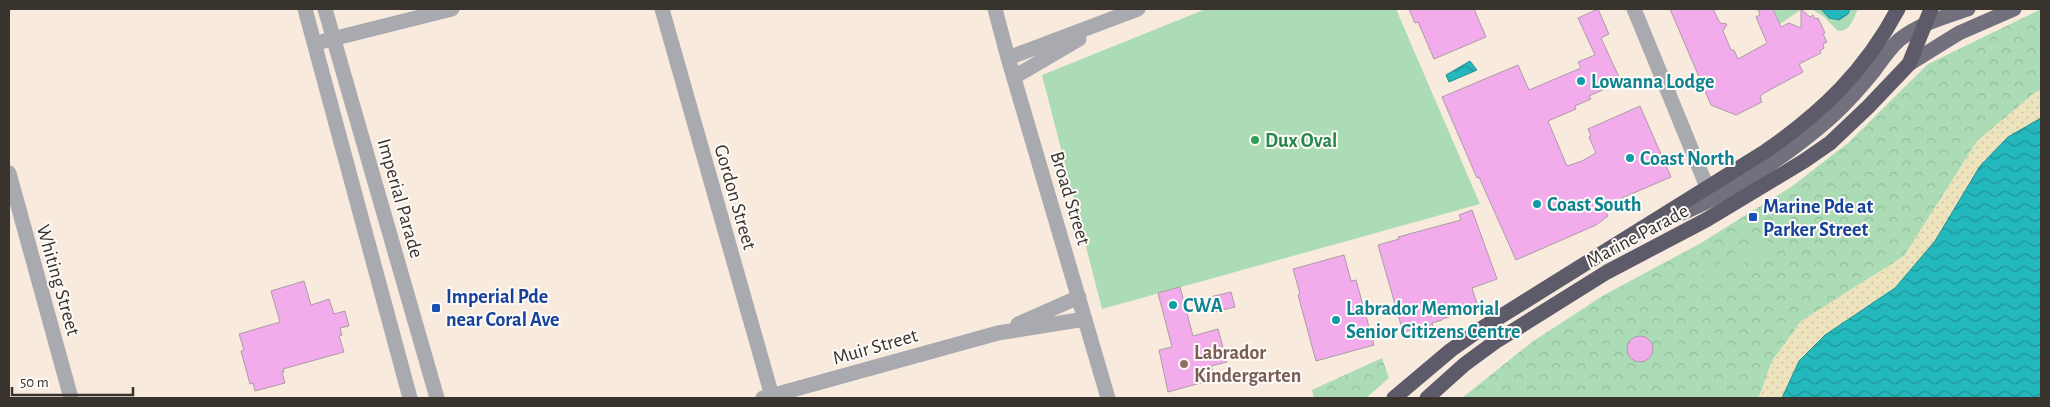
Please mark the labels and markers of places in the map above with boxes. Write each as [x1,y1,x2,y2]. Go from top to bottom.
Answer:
place label: Lowanna Lodge [1591,72,1714,92]
marker: Lowanna Lodge [1575,75,1587,87]
place label: Dux Oval [1265,131,1337,151]
marker: Dux Oval [1249,134,1261,146]
place label: Coast North [1640,149,1735,169]
marker: Coast North [1624,152,1636,164]
place label: Coast South [1547,195,1641,215]
place label: Marine Pde at Parker Street [1763,197,1873,240]
marker: Coast South [1531,198,1543,210]
marker: Marine Pde at Parker Street [1747,211,1759,223]
place label: Imperial Pde near Coral Ave [446,287,560,330]
place label: CWA [1183,296,1223,316]
marker: CWA [1167,299,1179,311]
place label: Labrador Memorial Senior Citizens Centre [1346,299,1520,342]
marker: Imperial Pde near Coral Ave [430,302,442,314]
marker: Labrador Memorial Senior Citizens Centre [1330,314,1342,326]
place label: Labrador Kindergarten [1194,343,1301,386]
marker: Labrador Kindergarten [1178,358,1190,370]

